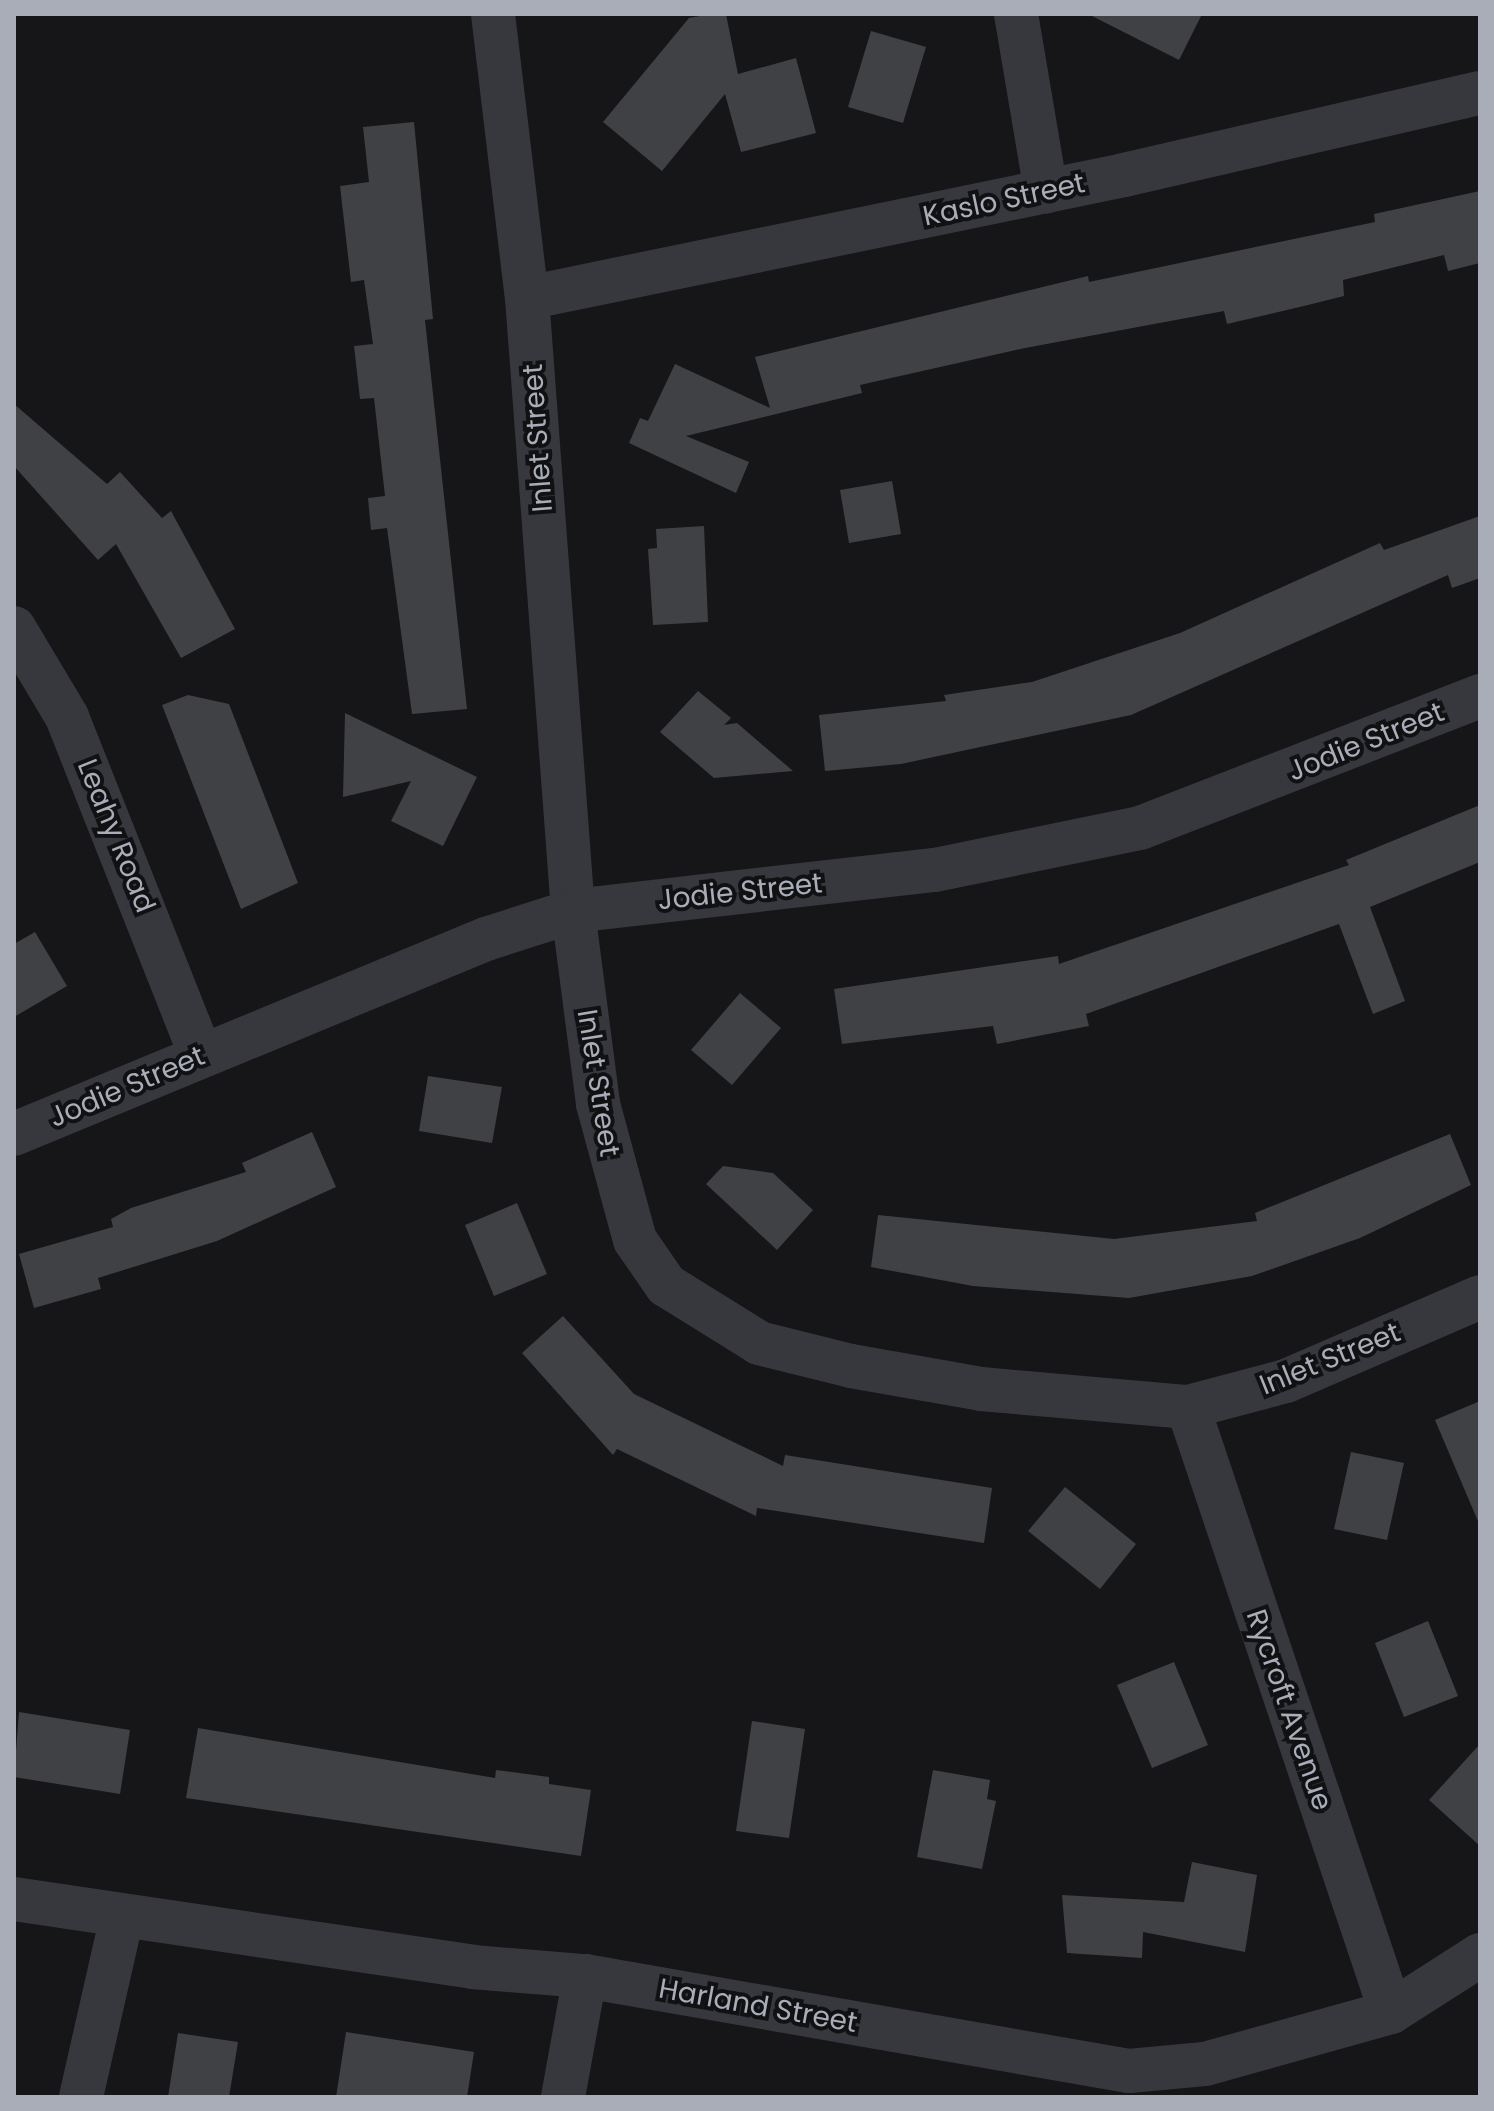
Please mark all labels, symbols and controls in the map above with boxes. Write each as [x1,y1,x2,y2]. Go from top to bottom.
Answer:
street label: Kaslo Street [920,166,1088,234]
street label: Inlet Street [516,363,560,513]
street label: Jodie Street [1283,695,1449,789]
street label: Leahy Road [70,754,162,918]
street label: Jodie Street [656,867,824,917]
street label: Inlet Street [570,1007,626,1159]
street label: Jodie Street [44,1039,210,1135]
street label: Inlet Street [1255,1316,1405,1402]
street label: Rycroft Avenue [1239,1605,1339,1815]
street label: Harland Street [656,1972,860,2040]

